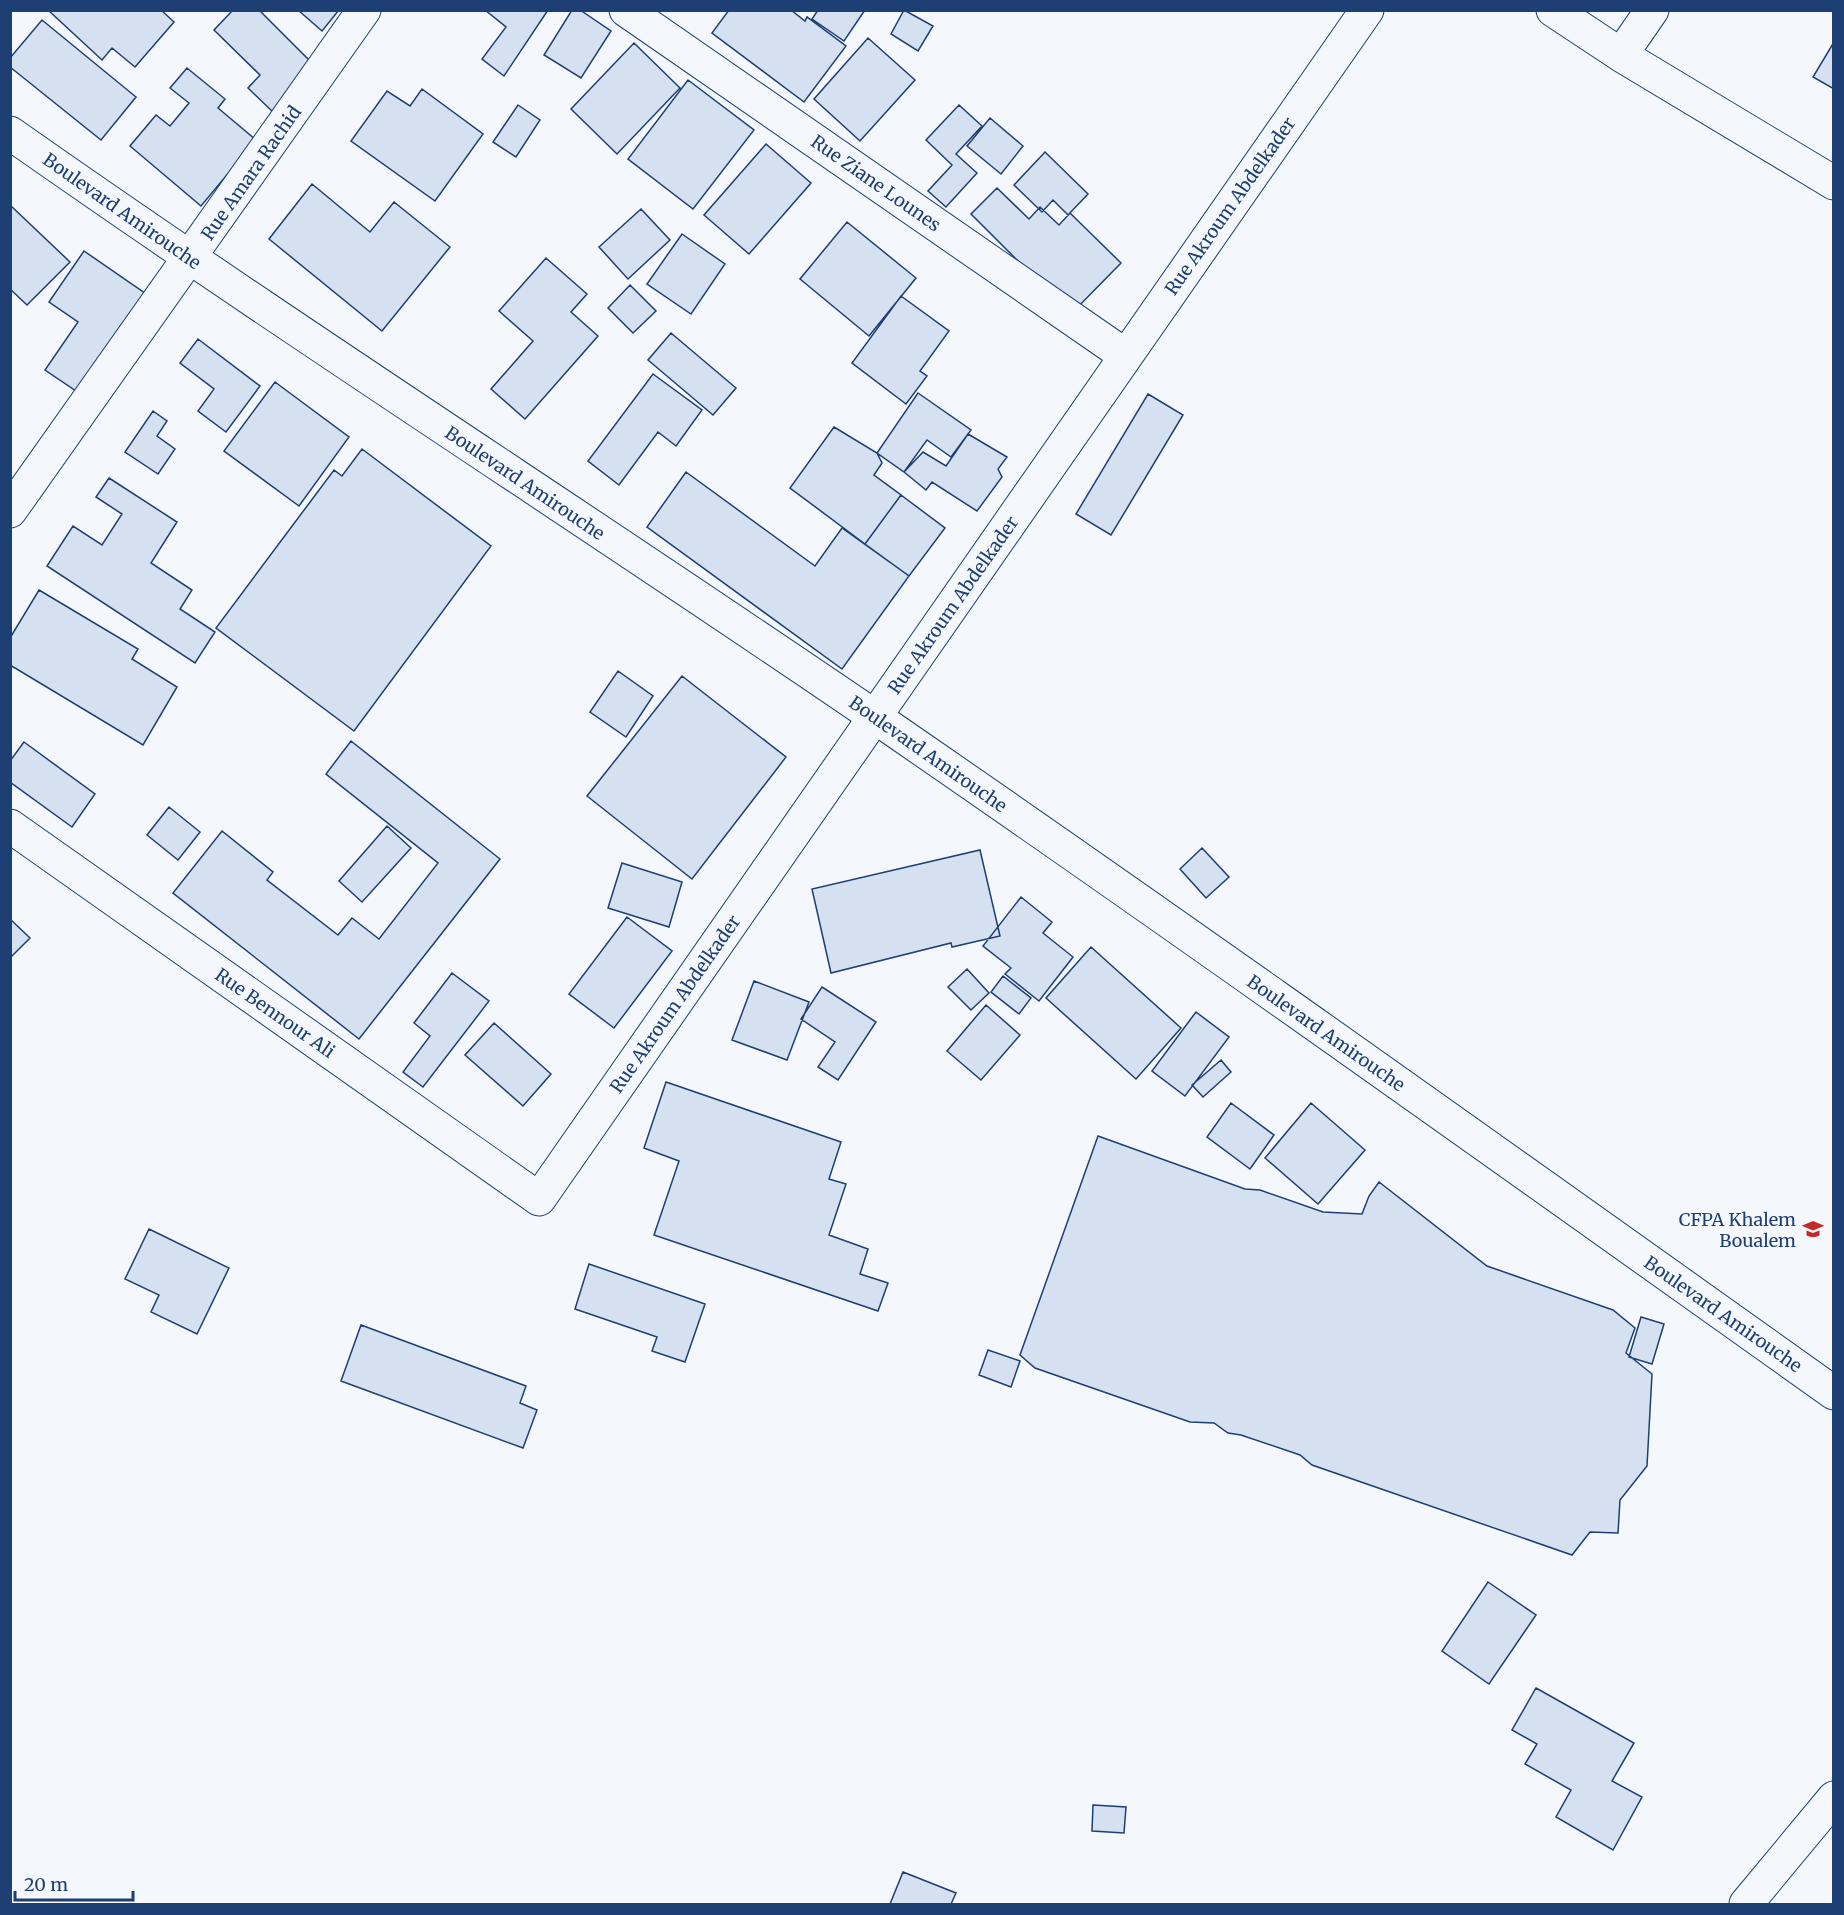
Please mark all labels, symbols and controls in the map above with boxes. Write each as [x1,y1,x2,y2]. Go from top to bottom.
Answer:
street label: Rue Amara Rachid [196,101,306,245]
street label: Rue Akroum Abdelkader [1160,113,1300,299]
street label: Rue Ziane Lounes [807,130,945,236]
street label: Boulevard Amirouche [39,148,205,274]
street label: Boulevard Amirouche [441,421,609,545]
street label: Rue Akroum Abdelkader [883,512,1023,698]
street label: Boulevard Amirouche [845,691,1011,817]
street label: Rue Akroum Abdelkader [605,911,745,1097]
street label: Rue Bennour Ali [211,963,340,1063]
street label: Boulevard Amirouche [1243,970,1409,1096]
place label: CFPA Khalem Boualem [1679,1208,1796,1252]
school or university icon: CFPA Khalem Boualem [1801,1217,1825,1241]
street label: Boulevard Amirouche [1640,1251,1806,1377]
scale bar [15,1864,134,1902]
text: 20 m [24,1873,68,1896]

